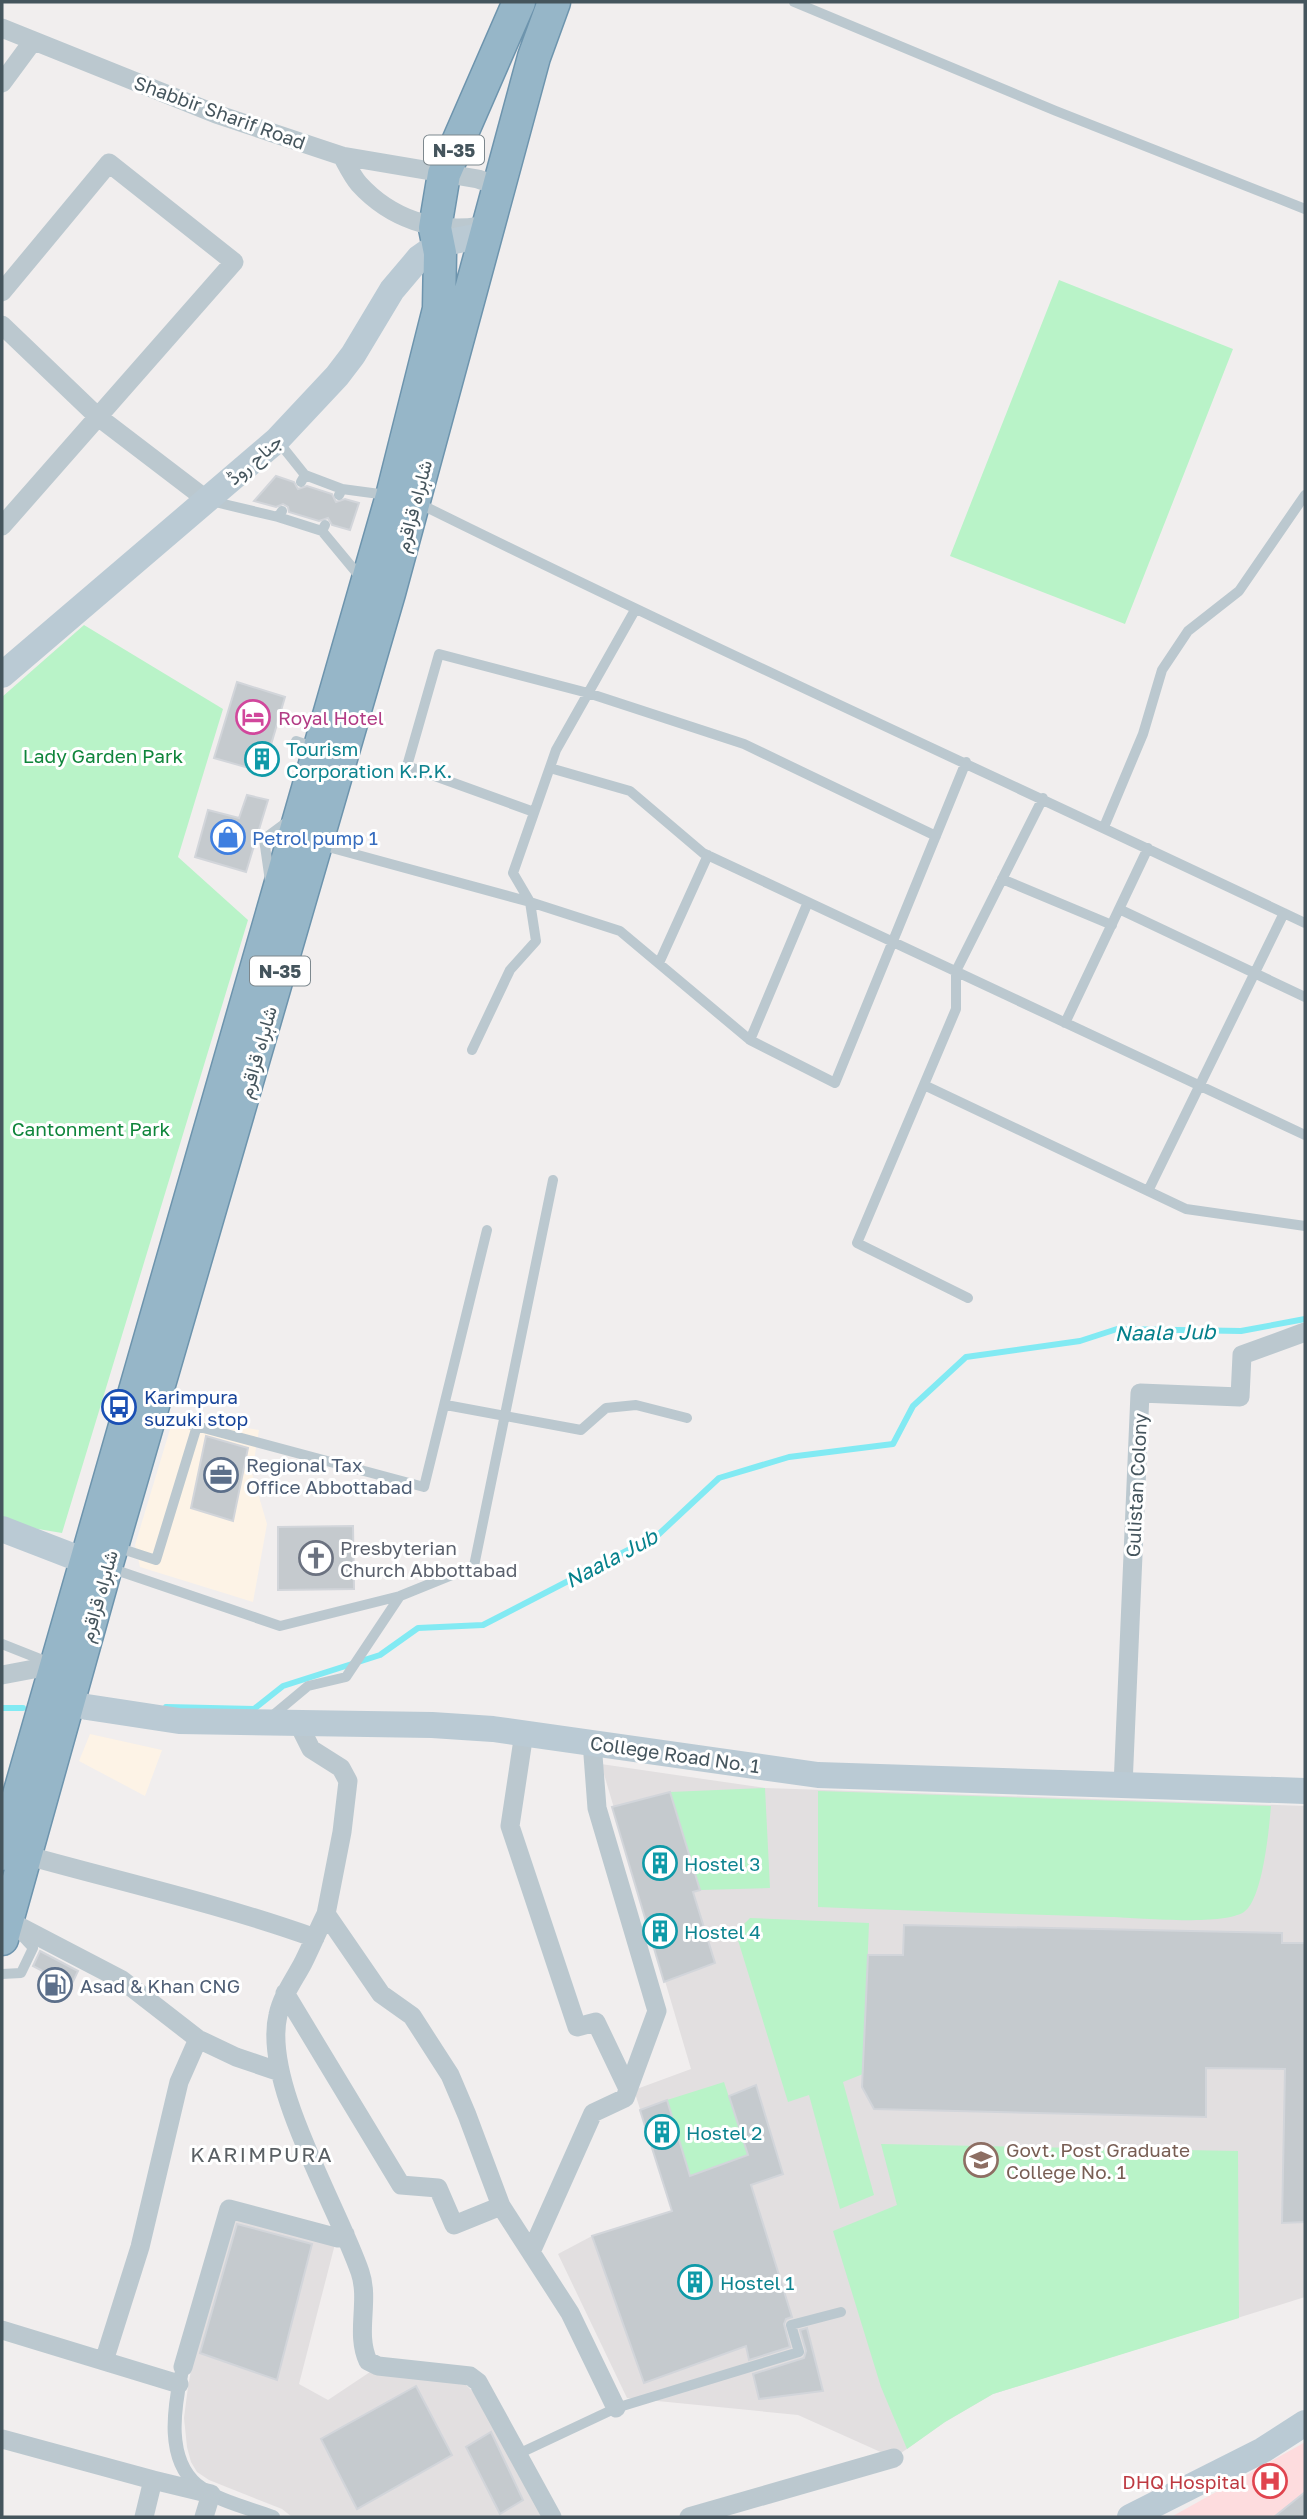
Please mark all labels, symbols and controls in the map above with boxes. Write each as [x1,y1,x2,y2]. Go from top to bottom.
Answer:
street label: Shabbir Sharif Road [131,70,309,154]
road number: N-35 [424,135,484,164]
street label: جناح روڈ [222,429,288,491]
street label: شاہراہ قراقرم [390,457,438,555]
hotel icon: Royal Hotel [234,698,272,736]
place label: Royal Hotel [278,706,384,729]
place label: Tourism Corporation K.P.K. [286,737,452,782]
building icon: Tourism Corporation K.P.K. [243,740,281,778]
park label: Lady Garden Park [23,744,183,767]
shop icon: Petrol pump 1 [209,818,247,856]
place label: Petrol pump 1 [252,826,378,849]
road number: N-35 [250,956,310,986]
street label: شاہراہ قراقرم [233,1003,283,1101]
park label: Cantonment Park [12,1117,171,1140]
water label: Naala Jub [1114,1318,1218,1346]
place label: Karimpura suzuki stop [144,1385,248,1430]
bus stop icon: Karimpura suzuki stop [100,1388,138,1426]
street label: Gulistan Colony [1121,1412,1151,1558]
place label: Regional Tax Office Abbottabad [246,1453,413,1498]
office icon: Regional Tax Office Abbottabad [202,1456,240,1494]
water label: Naala Jub [560,1522,663,1593]
place label: Presbyterian Church Abbottabad [340,1536,517,1581]
church icon: Presbyterian Church Abbottabad [297,1539,335,1577]
street label: شاہراہ قراقرم [74,1547,124,1645]
street label: College Road No. 1 [589,1731,761,1777]
building icon: Hostel 3 [641,1844,679,1882]
place label: Hostel 3 [684,1852,760,1875]
building icon: Hostel 4 [641,1912,679,1950]
place label: Hostel 4 [684,1920,761,1943]
fuel station icon: Asad & Khan CNG [36,1966,74,2004]
place label: Asad & Khan CNG [80,1974,240,1997]
building icon: Hostel 2 [643,2113,681,2151]
place label: Hostel 2 [686,2121,762,2144]
place label: Govt. Post Graduate College No. 1 [1006,2138,1190,2183]
district label: KARIMPURA [190,2141,334,2167]
school or university icon: Govt. Post Graduate College No. 1 [962,2141,1000,2179]
building icon: Hostel 1 [676,2263,714,2301]
place label: Hostel 1 [720,2271,795,2294]
hospital icon: DHQ Hospital [1251,2462,1289,2500]
place label: DHQ Hospital [1122,2470,1246,2493]

